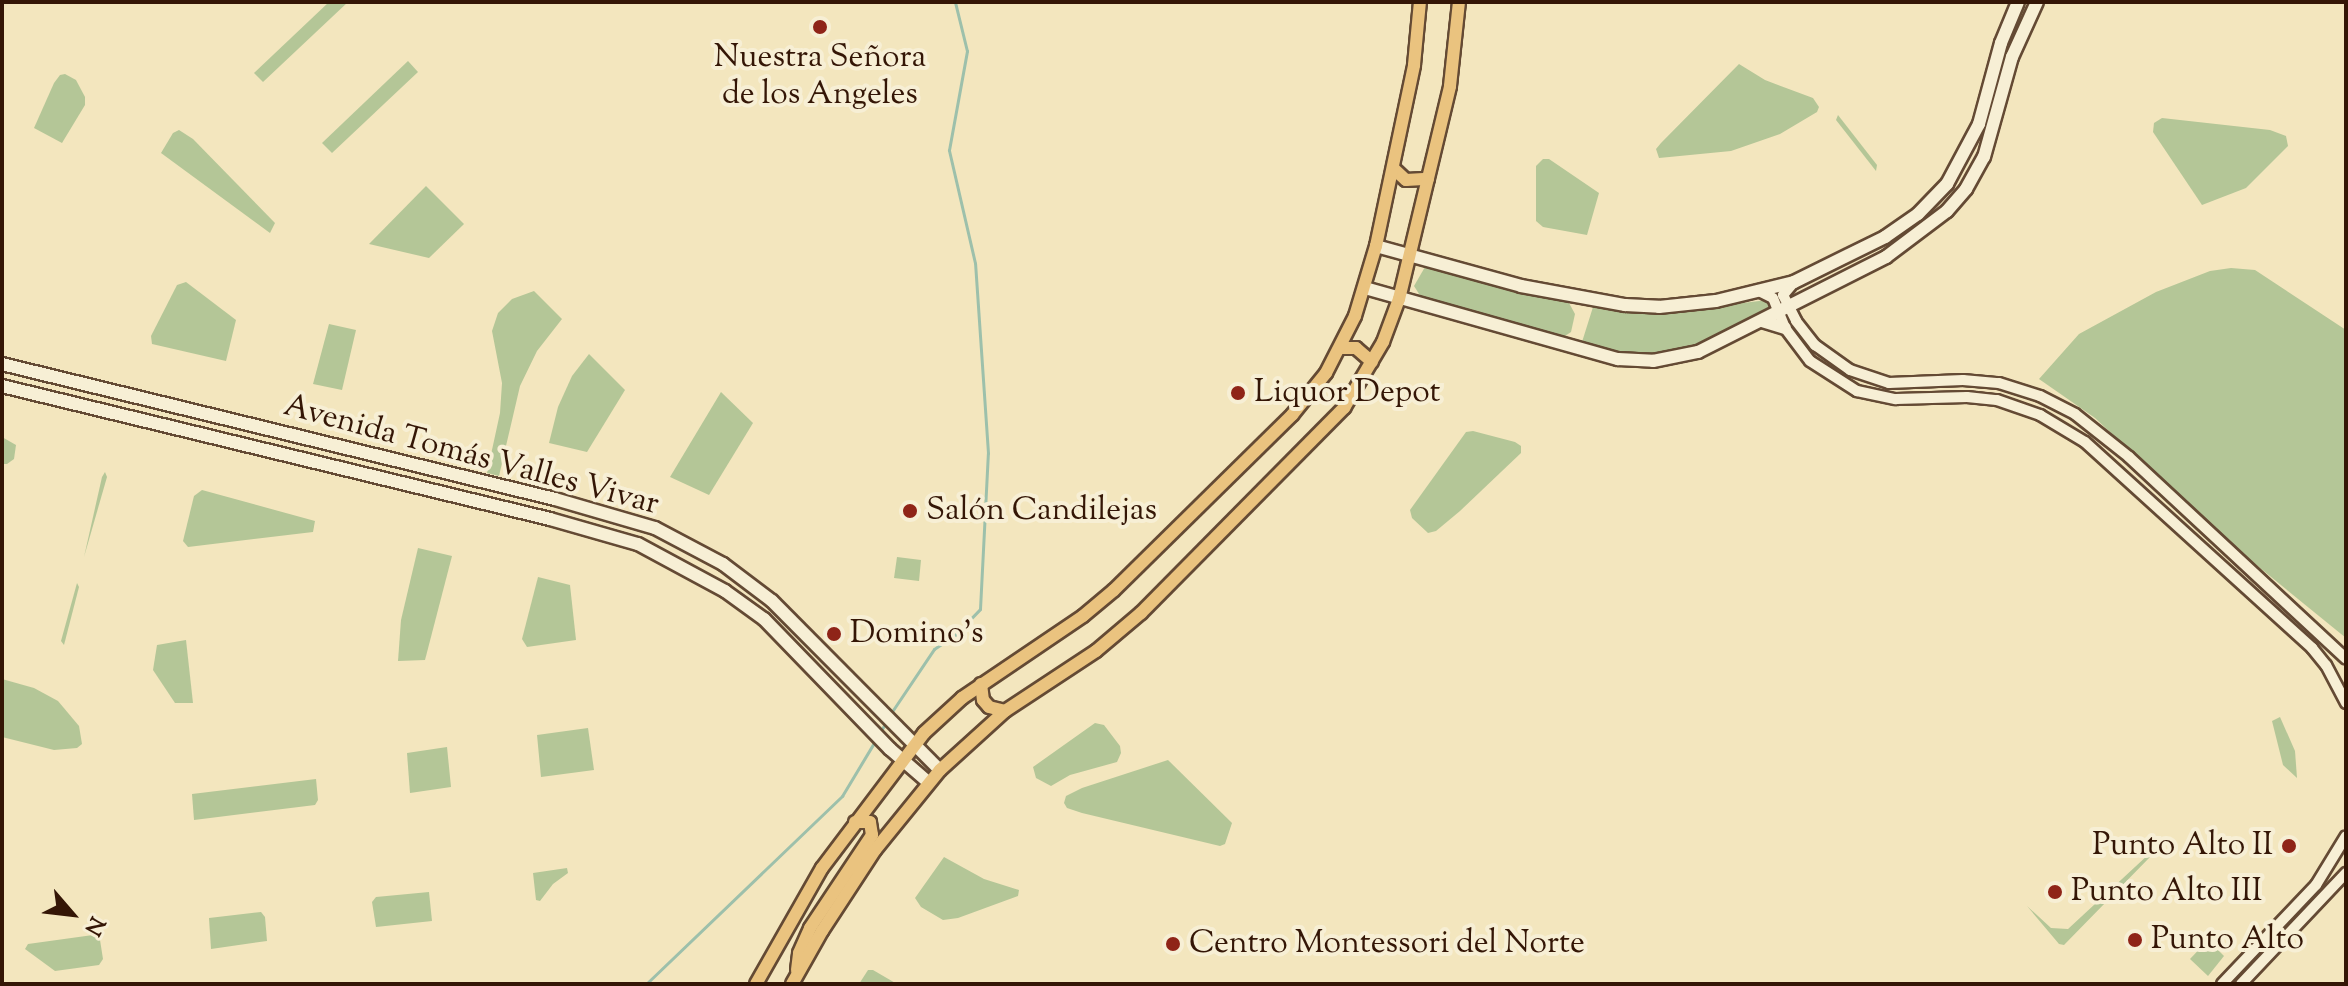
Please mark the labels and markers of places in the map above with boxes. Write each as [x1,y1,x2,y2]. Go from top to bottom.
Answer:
marker: Nuestra Señora de los Angeles [811,18,829,36]
place label: Nuestra Señora de los Angeles [714,40,926,115]
place label: Liquor Depot [1254,374,1441,412]
marker: Liquor Depot [1229,384,1247,402]
place label: Salón Candilejas [926,492,1157,530]
marker: Salón Candilejas [901,502,919,520]
place label: Domino's [850,615,984,653]
marker: Domino's [825,625,843,643]
place label: Punto Alto II [2092,827,2273,865]
marker: Punto Alto II [2280,837,2298,855]
place label: Punto Alto III [2071,873,2262,911]
marker: Punto Alto III [2046,883,2064,901]
place label: Punto Alto [2151,921,2304,959]
place label: Centro Montessori del Norte [1189,925,1585,963]
marker: Punto Alto [2126,931,2144,949]
marker: Centro Montessori del Norte [1164,935,1182,953]

